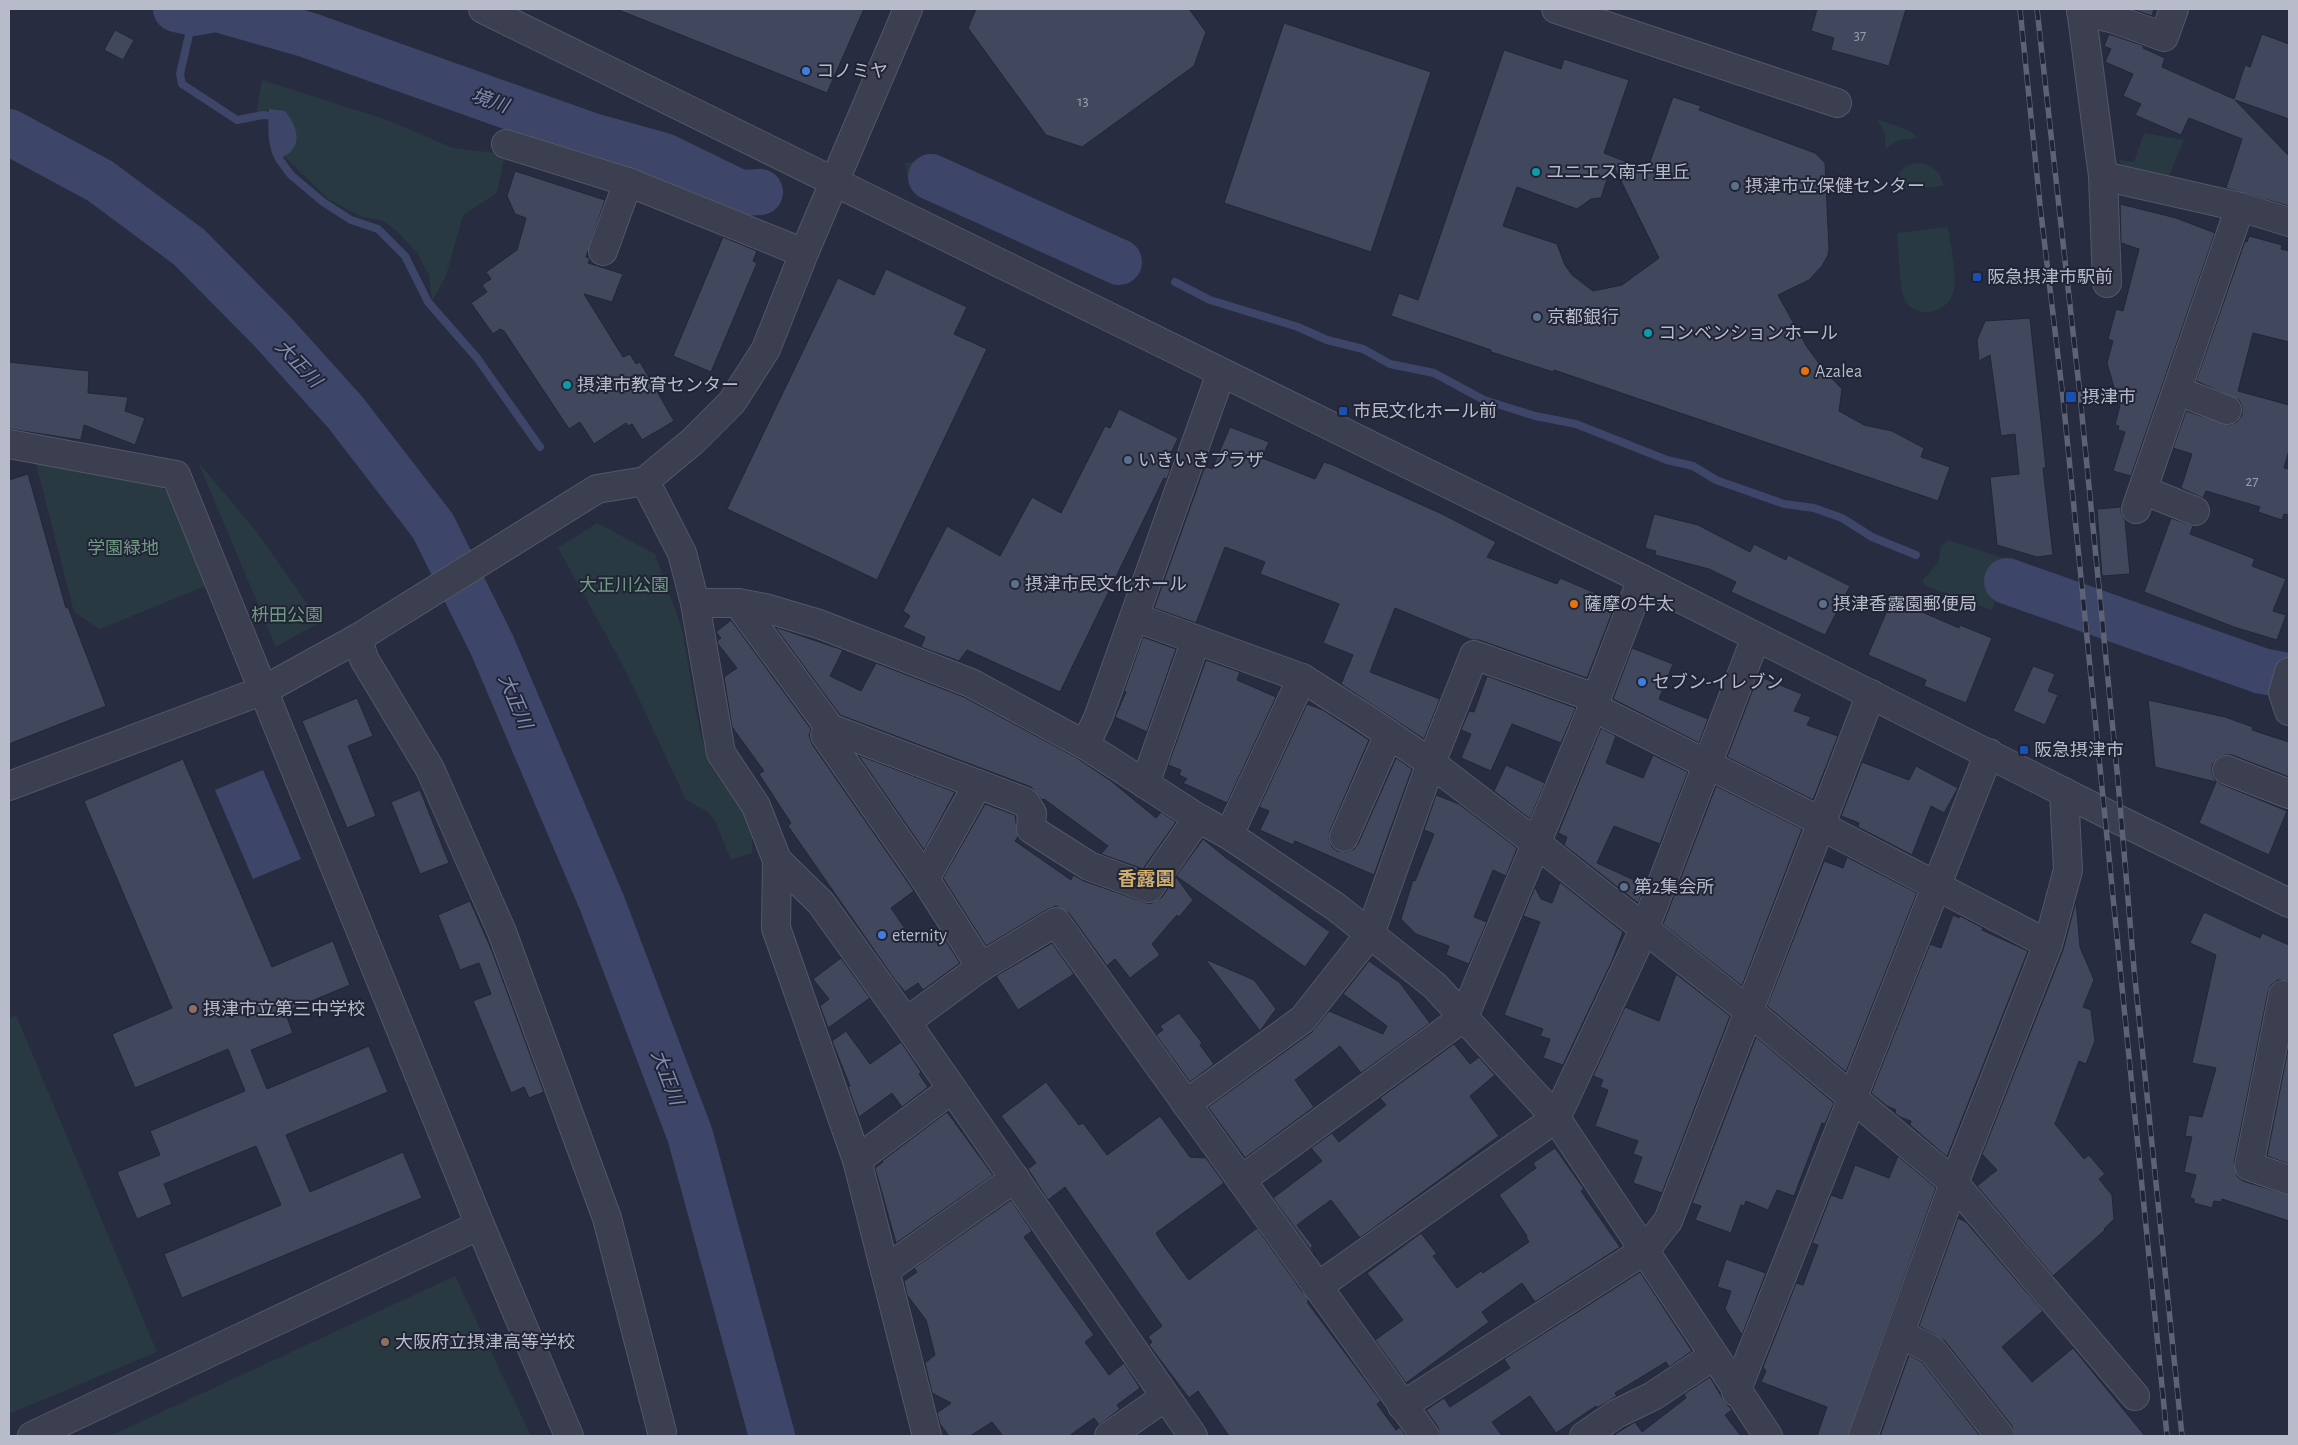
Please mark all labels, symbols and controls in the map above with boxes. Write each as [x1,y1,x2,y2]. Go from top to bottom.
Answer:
house number: 37 [1854,28,1866,43]
place label: コノミヤ [816,62,888,81]
marker: コノミヤ [800,65,812,77]
water label: 境川 [468,85,513,117]
house number: 13 [1077,94,1089,109]
place label: ユニエス南千里丘 [1546,163,1690,182]
marker: ユニエス南千里丘 [1530,166,1542,178]
place label: 摂津市立保健センター [1745,176,1925,196]
marker: 摂津市立保健センター [1729,180,1741,192]
place label: 阪急摂津市駅前 [1987,267,2113,287]
marker: 阪急摂津市駅前 [1971,271,1983,283]
place label: 京都銀行 [1547,307,1619,327]
marker: 京都銀行 [1531,311,1543,323]
place label: コンベンションホール [1658,325,1838,343]
marker: コンベンションホール [1642,327,1654,339]
water label: 大正川 [271,336,327,393]
place label: Azalea [1815,363,1862,381]
marker: Azalea [1799,365,1811,377]
place label: 摂津市教育センター [577,375,739,395]
marker: 摂津市教育センター [561,379,573,391]
place label: 摂津市 [2082,388,2136,407]
marker: 摂津市 [2064,390,2078,404]
place label: 市民文化ホール前 [1353,401,1497,421]
marker: 市民文化ホール前 [1337,405,1349,417]
place label: いきいきプラザ [1138,451,1264,470]
marker: いきいきプラザ [1122,454,1134,466]
house number: 27 [2245,474,2259,489]
park label: 学園緑地 [87,538,159,558]
place label: 摂津市民文化ホール [1025,575,1187,594]
park label: 大正川公園 [579,576,669,595]
marker: 摂津市民文化ホール [1009,578,1021,590]
place label: 摂津香露園郵便局 [1833,594,1977,614]
place label: 薩摩の牛太 [1584,595,1674,614]
marker: 薩摩の牛太 [1568,598,1580,610]
marker: 摂津香露園郵便局 [1817,598,1829,610]
park label: 枡田公園 [251,606,323,625]
water label: 大正川 [495,671,536,733]
place label: セブン-イレブン [1652,672,1784,692]
marker: セブン-イレブン [1636,676,1648,688]
place label: 阪急摂津市 [2034,740,2124,760]
marker: 阪急摂津市 [2018,744,2030,756]
district label: 香露園 [1117,868,1175,889]
place label: 第2集会所 [1634,877,1714,897]
marker: 第2集会所 [1618,881,1630,893]
place label: eternity [892,927,947,945]
marker: eternity [876,929,888,941]
place label: 摂津市立第三中学校 [203,999,365,1019]
marker: 摂津市立第三中学校 [187,1003,199,1015]
water label: 大正川 [648,1047,687,1109]
place label: 大阪府立摂津高等学校 [395,1332,575,1352]
marker: 大阪府立摂津高等学校 [379,1336,391,1348]

